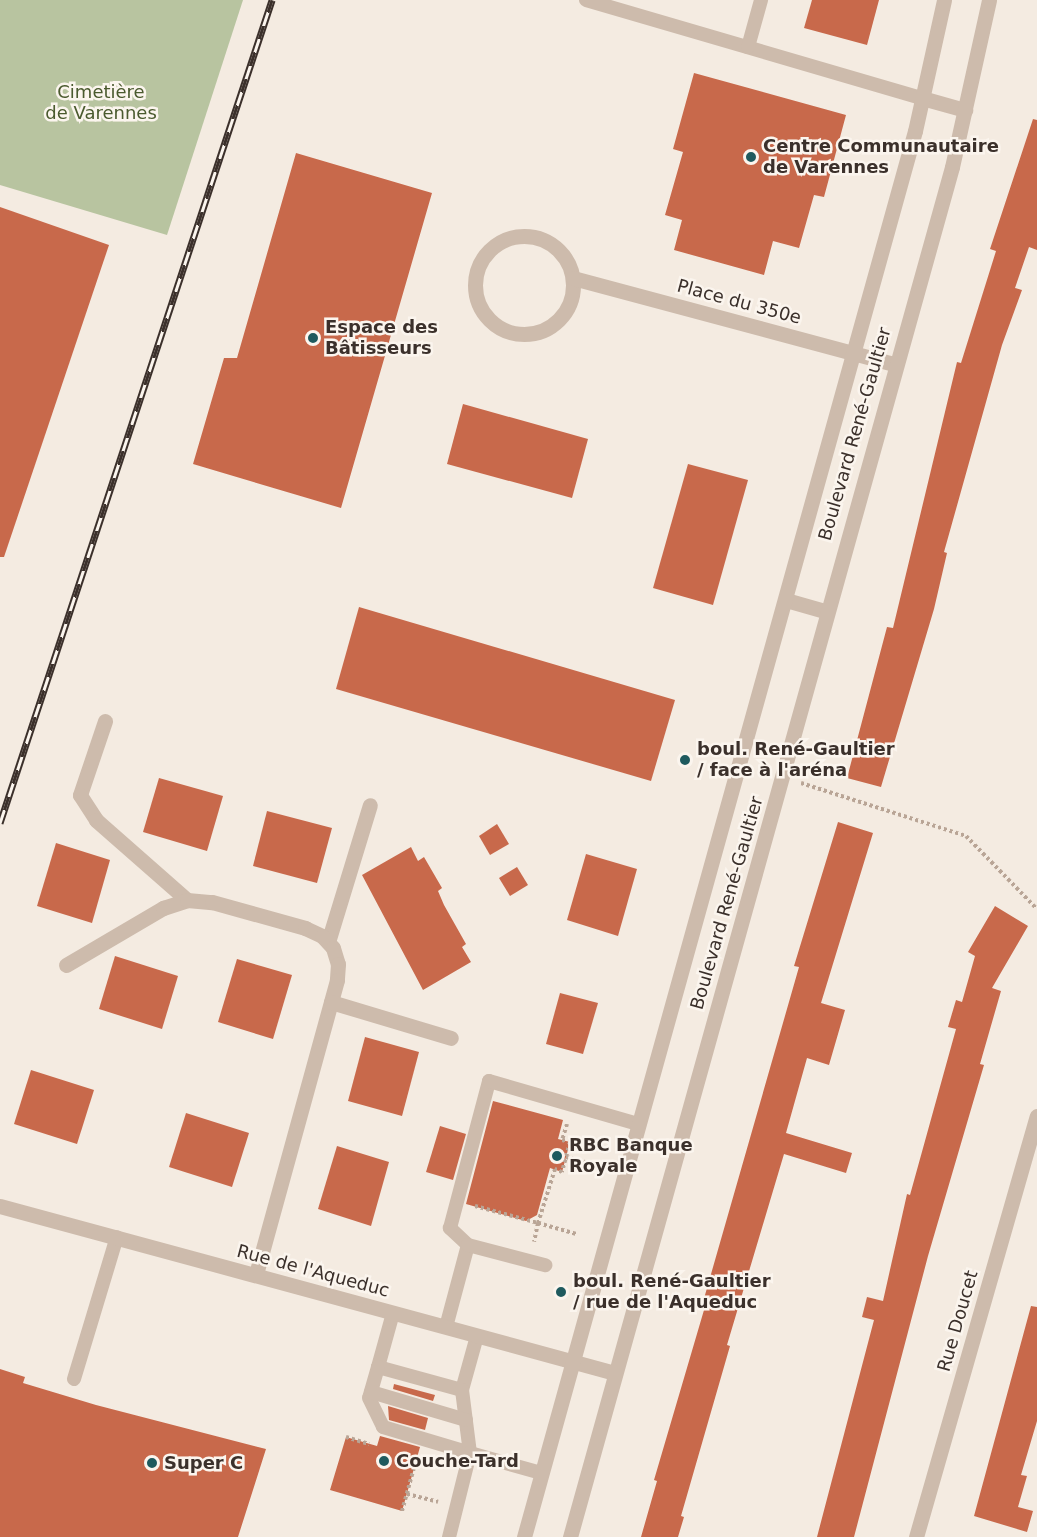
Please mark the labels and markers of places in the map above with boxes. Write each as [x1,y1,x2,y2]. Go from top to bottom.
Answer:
place label: Centre Communautaire de Varennes [763,136,999,178]
marker: Centre Communautaire de Varennes [744,150,758,164]
place label: Espace des Bâtisseurs [325,317,438,360]
marker: Espace des Bâtisseurs [306,331,320,345]
place label: boul. René-Gaultier / face à l'aréna [697,739,895,782]
marker: boul. René-Gaultier / face à l'aréna [678,753,692,767]
place label: RBC Banque Royale [569,1135,693,1178]
marker: RBC Banque Royale [550,1149,564,1163]
place label: boul. René-Gaultier / rue de l'Aqueduc [573,1271,771,1314]
marker: boul. René-Gaultier / rue de l'Aqueduc [554,1285,568,1299]
place label: Couche-Tard [396,1450,519,1472]
place label: Super C [164,1452,243,1474]
marker: Couche-Tard [377,1454,391,1468]
marker: Super C [145,1456,159,1470]

